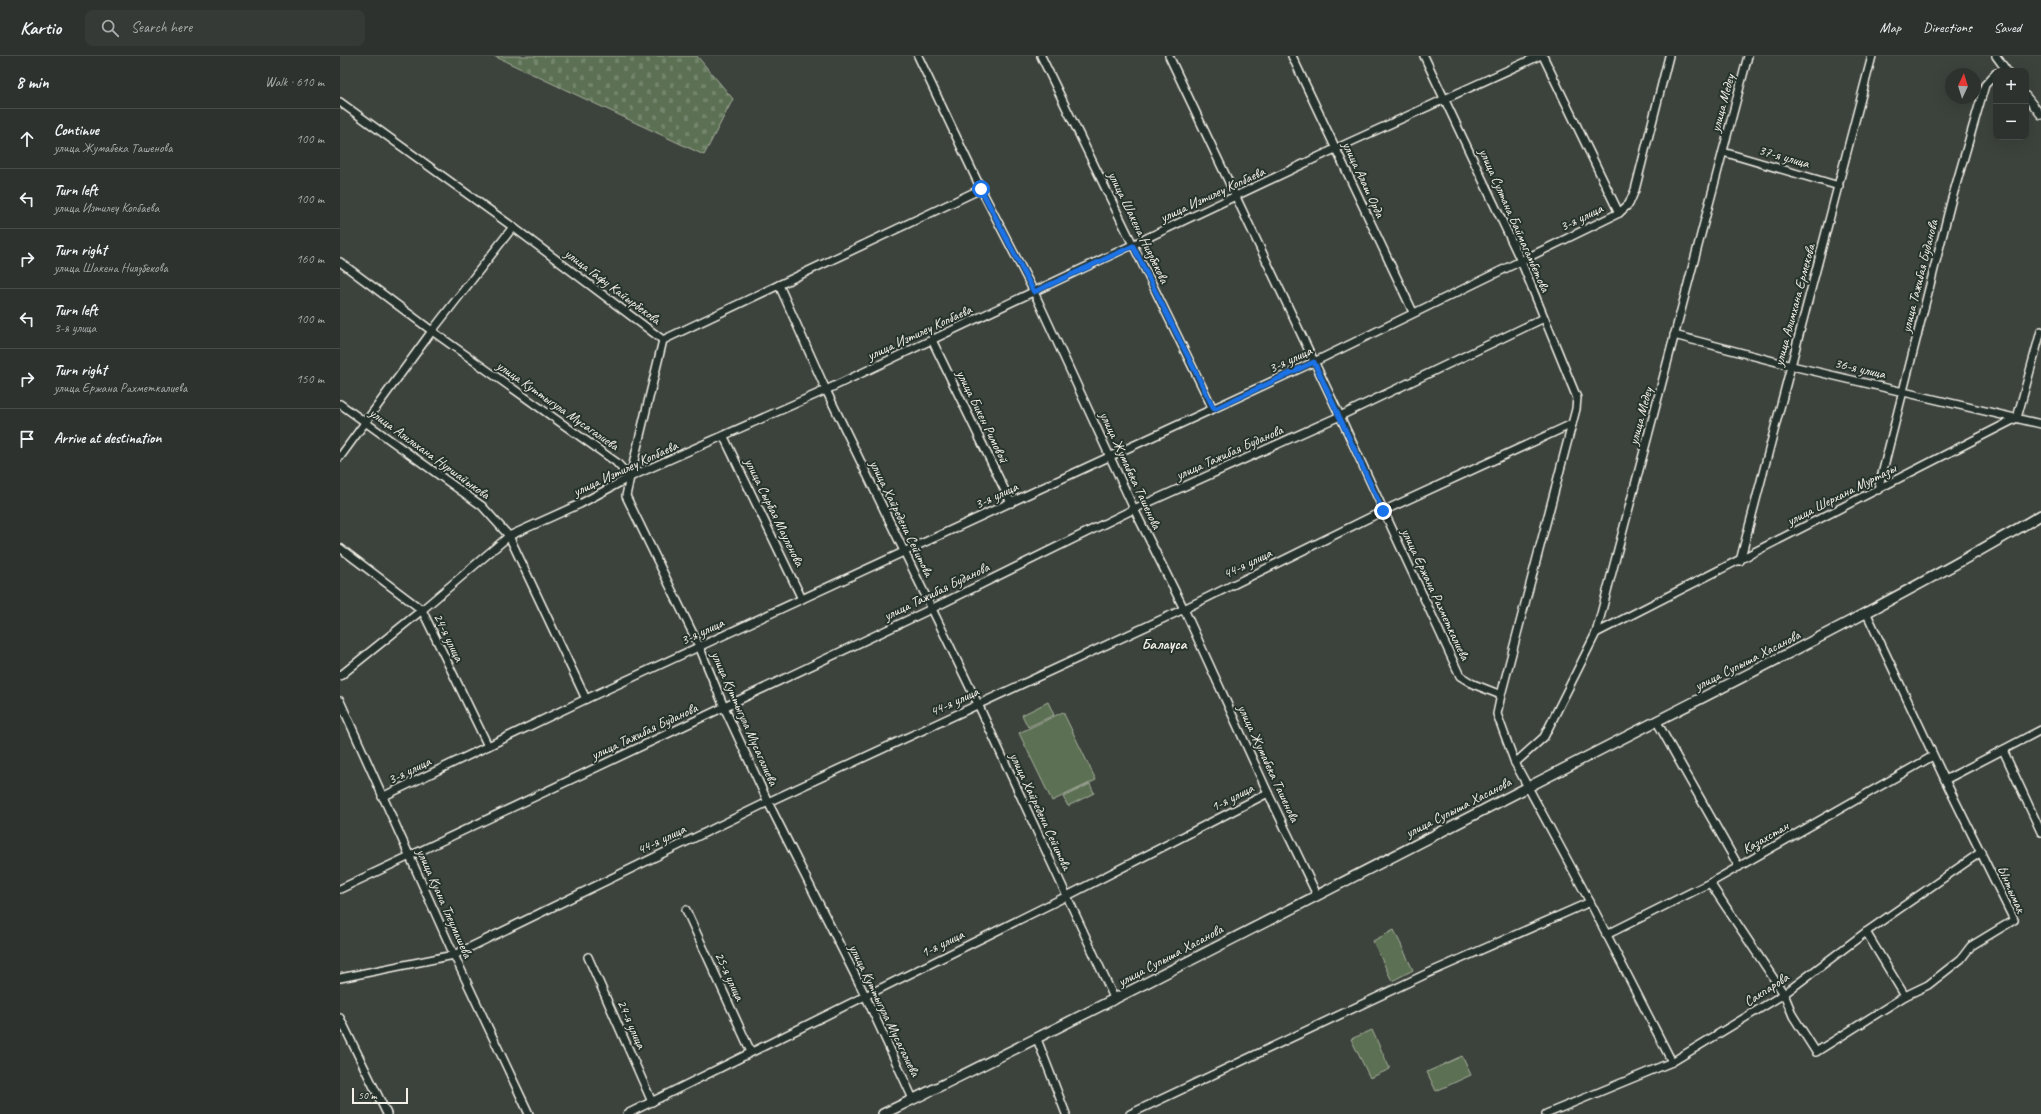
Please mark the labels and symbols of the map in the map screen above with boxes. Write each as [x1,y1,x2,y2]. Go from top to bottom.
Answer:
north arrow [1945,68,1981,104]
street label: улица Медеу [1706,71,1739,135]
street label: улица Алаш Орда [1338,138,1389,221]
street label: 37-я улица [1757,141,1812,172]
street label: улица Султана Баймагамбетова [1475,145,1554,296]
street label: улица Изтилеу Копбаева [1156,162,1268,227]
street label: улица Шакена Ниязбекова [1104,168,1174,287]
route start [972,180,990,198]
street label: 3-я улица [1557,199,1606,235]
street label: улица Тажибая Буданова [1897,217,1942,335]
street label: улица Алимхана Ермекова [1770,241,1819,369]
street label: улица Гафу Кайырбекова [561,244,665,329]
street label: улица Изтилеу Копбаева [863,300,975,365]
street label: 3-я улица [1266,342,1315,377]
street label: 36-я улица [1833,354,1888,383]
street label: улица Куттыгула Мусагалиева [493,356,623,455]
street label: улица Бикен Римовой [952,366,1013,466]
street label: улица Медеу [1624,384,1657,448]
street label: улица Азильхана Нуршайыкова [365,403,494,504]
street label: улица Жумабека Ташенова [1095,408,1166,533]
street label: улица Тажибая Буданова [1172,421,1287,484]
street label: улица Изтилеу Копбаева [569,436,681,501]
street label: улица Сырбая Мауленова [741,454,808,570]
street label: улица Хайредена Сейитова [866,456,938,580]
street label: улица Шерхана Муртазы [1783,459,1900,530]
street label: 3-я улица [972,478,1021,513]
route end [1374,502,1392,520]
street label: улица Ержана Рахметкалиева [1397,525,1474,664]
street label: 44-я улица [1220,544,1275,582]
street label: улица Тажибая Буданова [880,558,993,625]
street label: 24-я улица [430,610,468,665]
street label: 3-я улица [678,614,727,649]
street label: улица Супыша Хасанова [1691,626,1804,695]
district label: Балауса [1141,635,1188,654]
street label: улица Куттыгула Мусагалиева [707,648,782,789]
street label: 44-я улица [927,682,982,720]
street label: улица Тажибая Буданова [587,699,701,764]
street label: улица Жумабека Ташенова [1233,701,1304,826]
street label: улица Хайредена Сейитова [1005,749,1076,874]
street label: 3-я улица [385,752,434,788]
street label: улица Супыша Хасанова [1402,773,1515,842]
street label: 1-я улица [1208,779,1257,815]
street label: Казахстан [1739,817,1793,857]
street label: 44-я улица [634,820,689,858]
street label: улица Куана Тлеумашева [412,845,477,962]
street label: Ынтымак [1994,863,2030,917]
street label: улица Супыша Хасанова [1114,920,1227,991]
street label: 1-я улица [918,925,967,961]
street label: улица Куттыгула Мусагалиева [845,940,925,1080]
street label: 25-я улица [711,949,749,1004]
street label: Сакпарова [1741,968,1793,1010]
street label: 24-я улица [613,997,650,1052]
scale bar [352,1086,408,1105]

